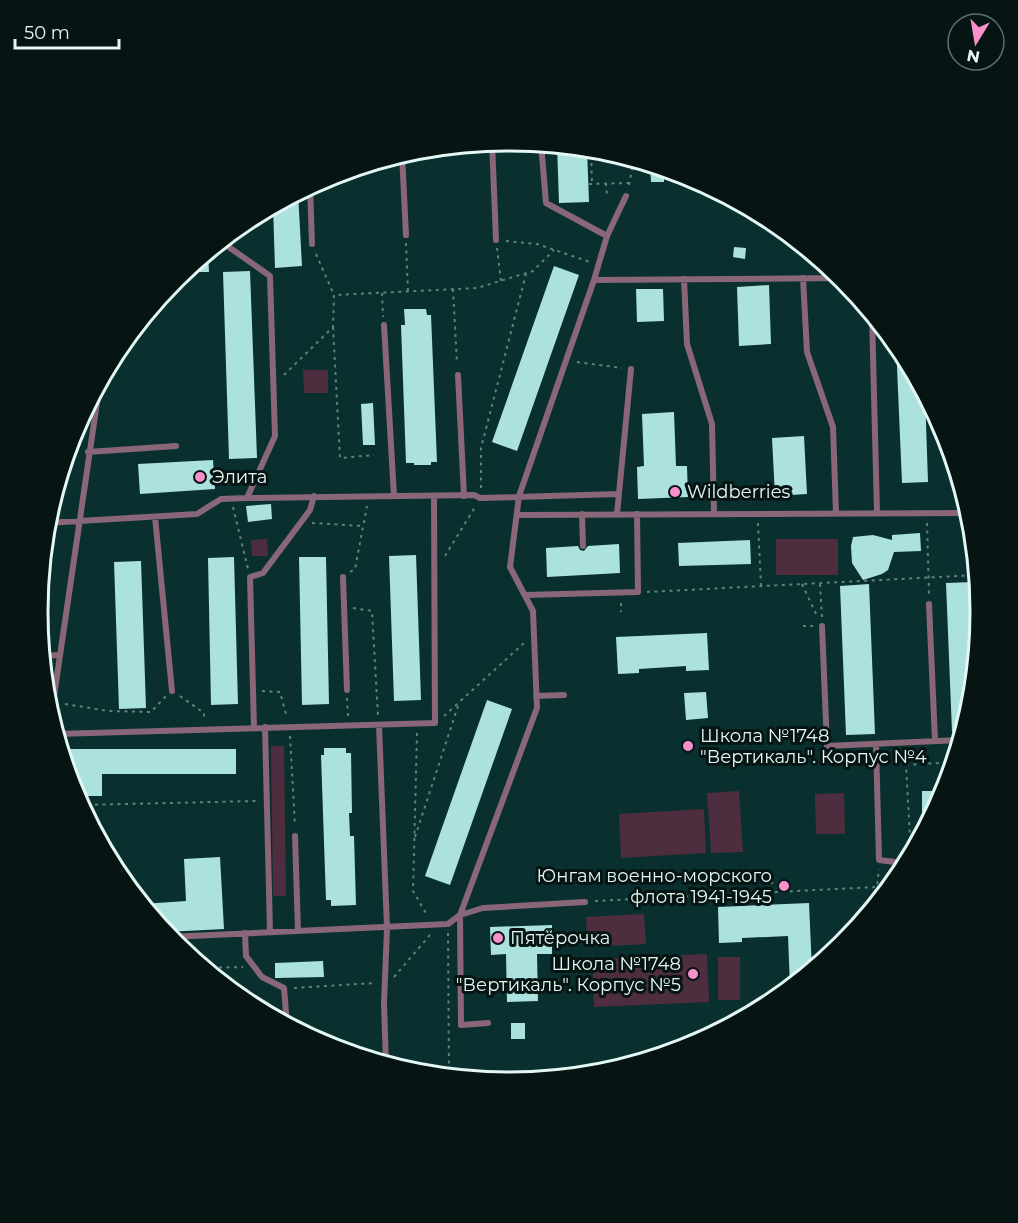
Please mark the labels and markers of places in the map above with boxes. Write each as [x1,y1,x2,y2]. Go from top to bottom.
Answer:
place label: Элита [212,466,267,488]
marker: Элита [193,470,207,484]
place label: Wildberries [687,481,791,503]
marker: Wildberries [668,485,682,499]
place label: Школа №1748 "Вертикаль". Корпус №4 [700,725,927,768]
marker: Школа №1748 "Вертикаль". Корпус №4 [681,739,695,753]
place label: Юнгам военно-морского флота 1941-1945 [537,865,772,908]
marker: Юнгам военно-морского флота 1941-1945 [777,879,791,893]
place label: Пятёрочка [510,927,610,949]
marker: Пятёрочка [491,931,505,945]
place label: Школа №1748 "Вертикаль". Корпус №5 [456,953,681,996]
marker: Школа №1748 "Вертикаль". Корпус №5 [686,967,700,981]

